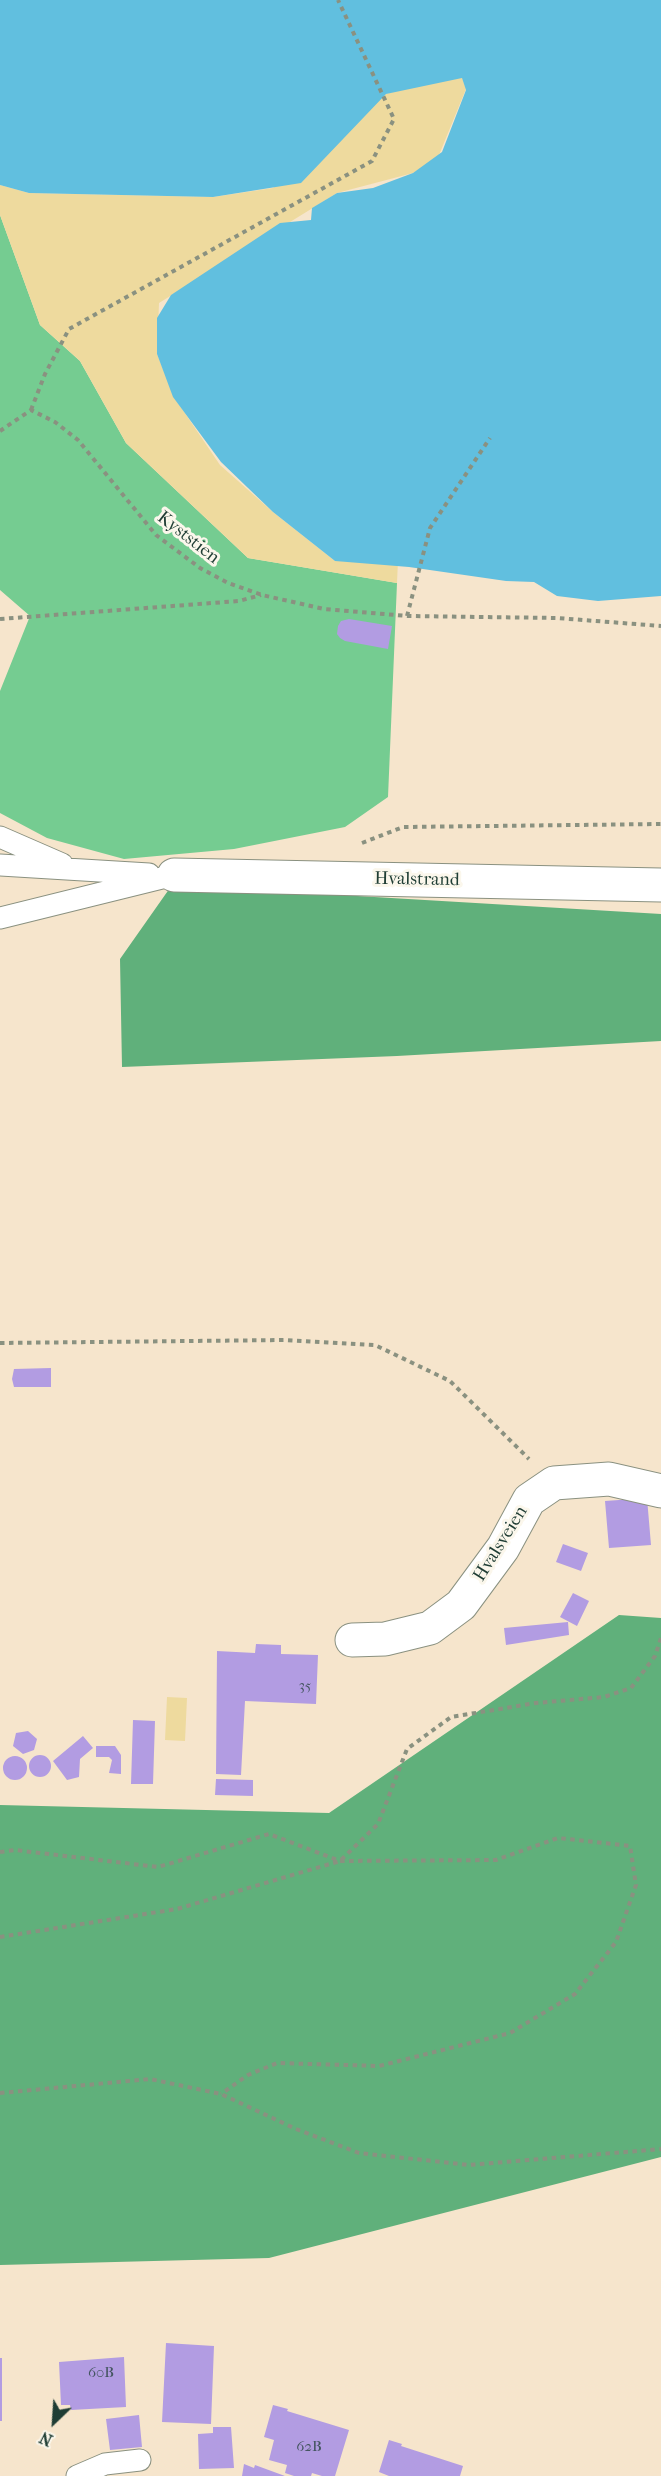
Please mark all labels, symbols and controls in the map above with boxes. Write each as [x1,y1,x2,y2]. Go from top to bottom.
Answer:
street label: Kyststien [153,507,223,569]
street label: Hvalstrand [374,868,460,892]
street label: Hvalsveien [469,1502,533,1586]
house number: 35 [299,1677,311,1695]
house number: 60B [88,2364,114,2382]
north arrow [24,2392,84,2452]
text: N [37,2428,56,2450]
house number: 62B [296,2438,322,2456]

